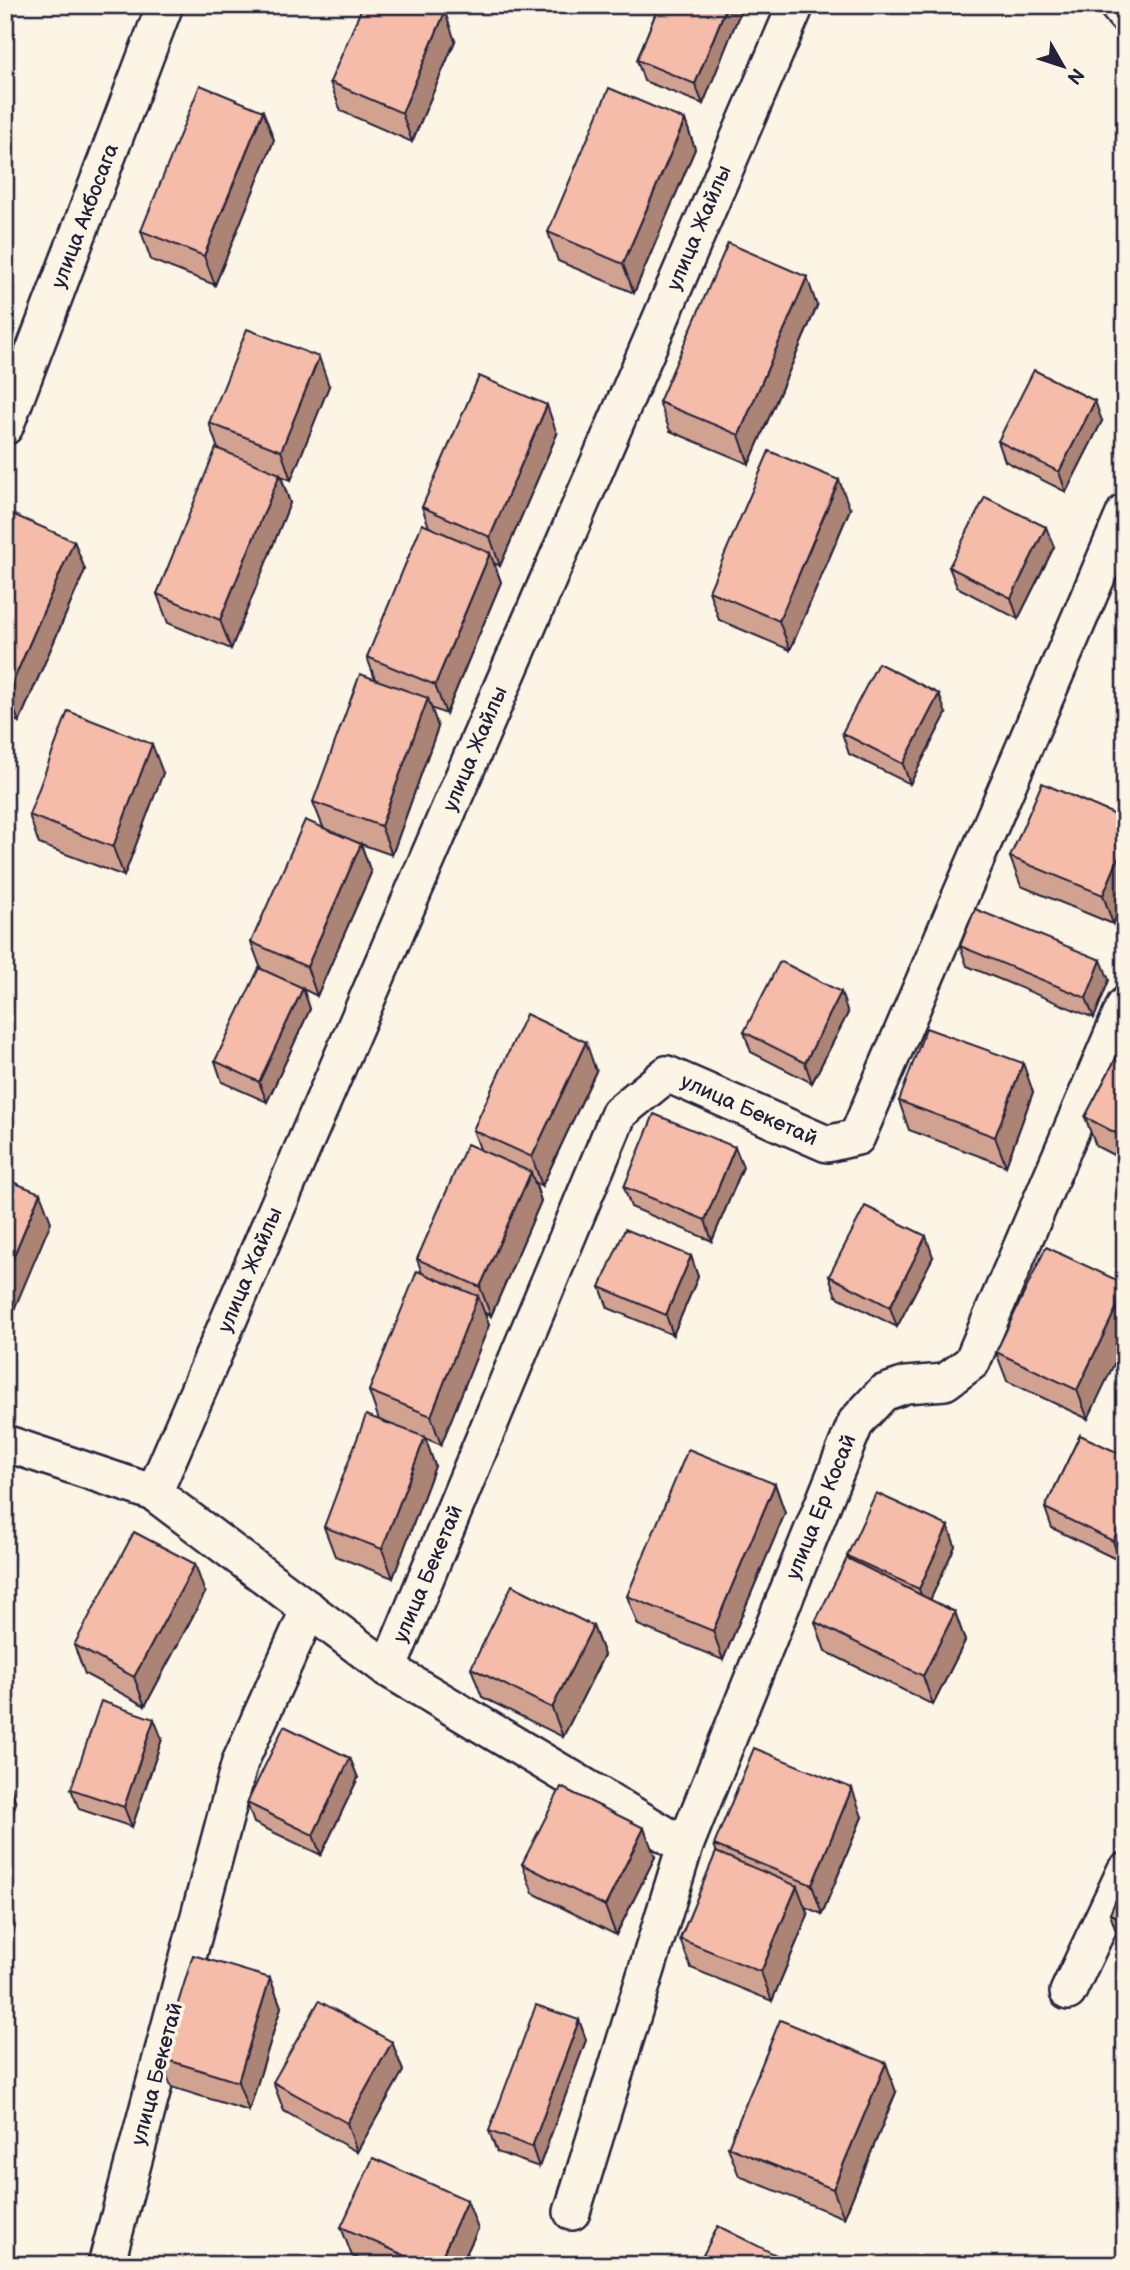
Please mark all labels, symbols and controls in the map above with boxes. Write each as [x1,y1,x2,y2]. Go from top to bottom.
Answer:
north arrow [1028,32,1098,102]
text: N [1062,63,1088,89]
street label: улица Акбосага [46,140,124,292]
street label: улица Жайлы [661,162,737,294]
street label: улица Жайлы [437,683,513,815]
street label: улица Бекетай [677,1069,821,1151]
street label: улица Жайлы [212,1204,288,1336]
street label: улица Ер Косай [781,1431,861,1583]
street label: улица Бекетай [388,1502,468,1646]
street label: улица Бекетай [126,2000,188,2148]

